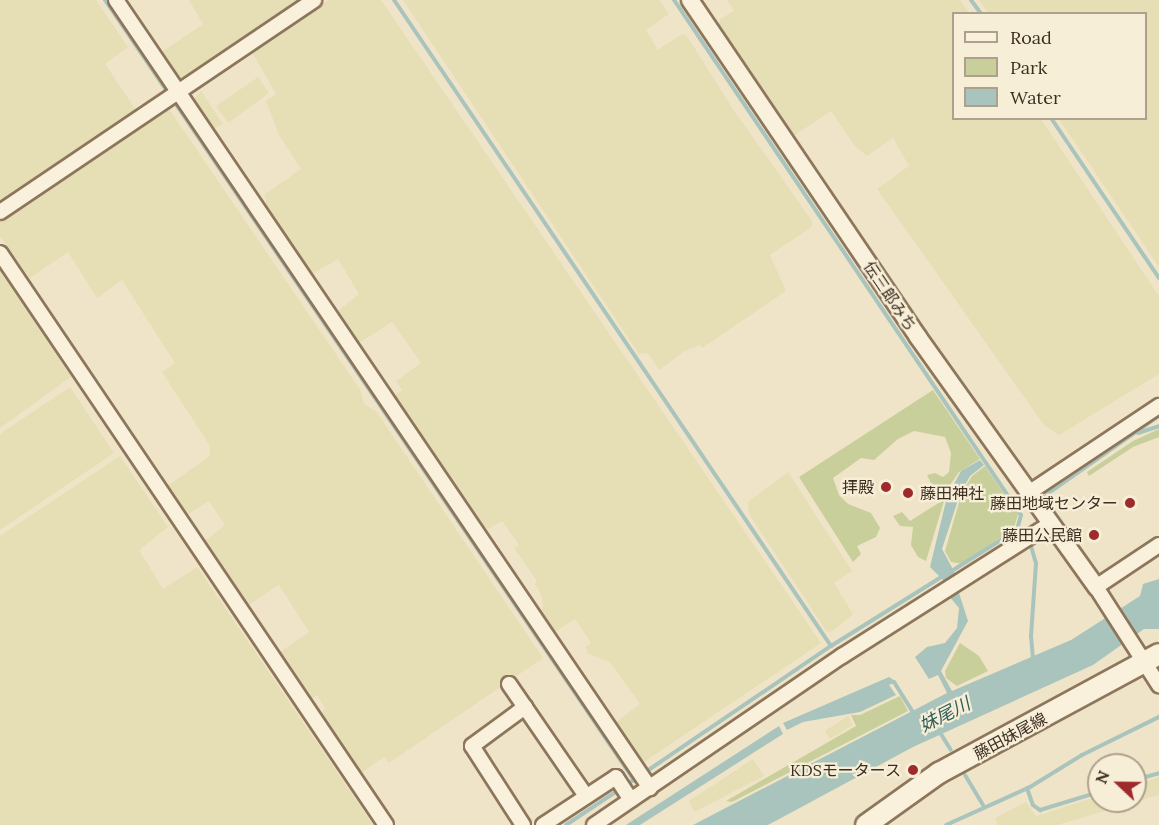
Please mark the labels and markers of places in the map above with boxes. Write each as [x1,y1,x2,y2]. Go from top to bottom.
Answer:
place label: 拝殿 [842,477,874,497]
marker: 拝殿 [879,480,893,494]
place label: 藤田神社 [920,483,984,503]
marker: 藤田神社 [901,486,915,500]
place label: 藤田地域センター [990,493,1118,513]
marker: 藤田地域センター [1123,496,1137,510]
place label: 藤田公民館 [1002,525,1082,545]
marker: 藤田公民館 [1087,528,1101,542]
place label: KDSモータース [789,760,901,780]
marker: KDSモータース [906,763,920,777]

